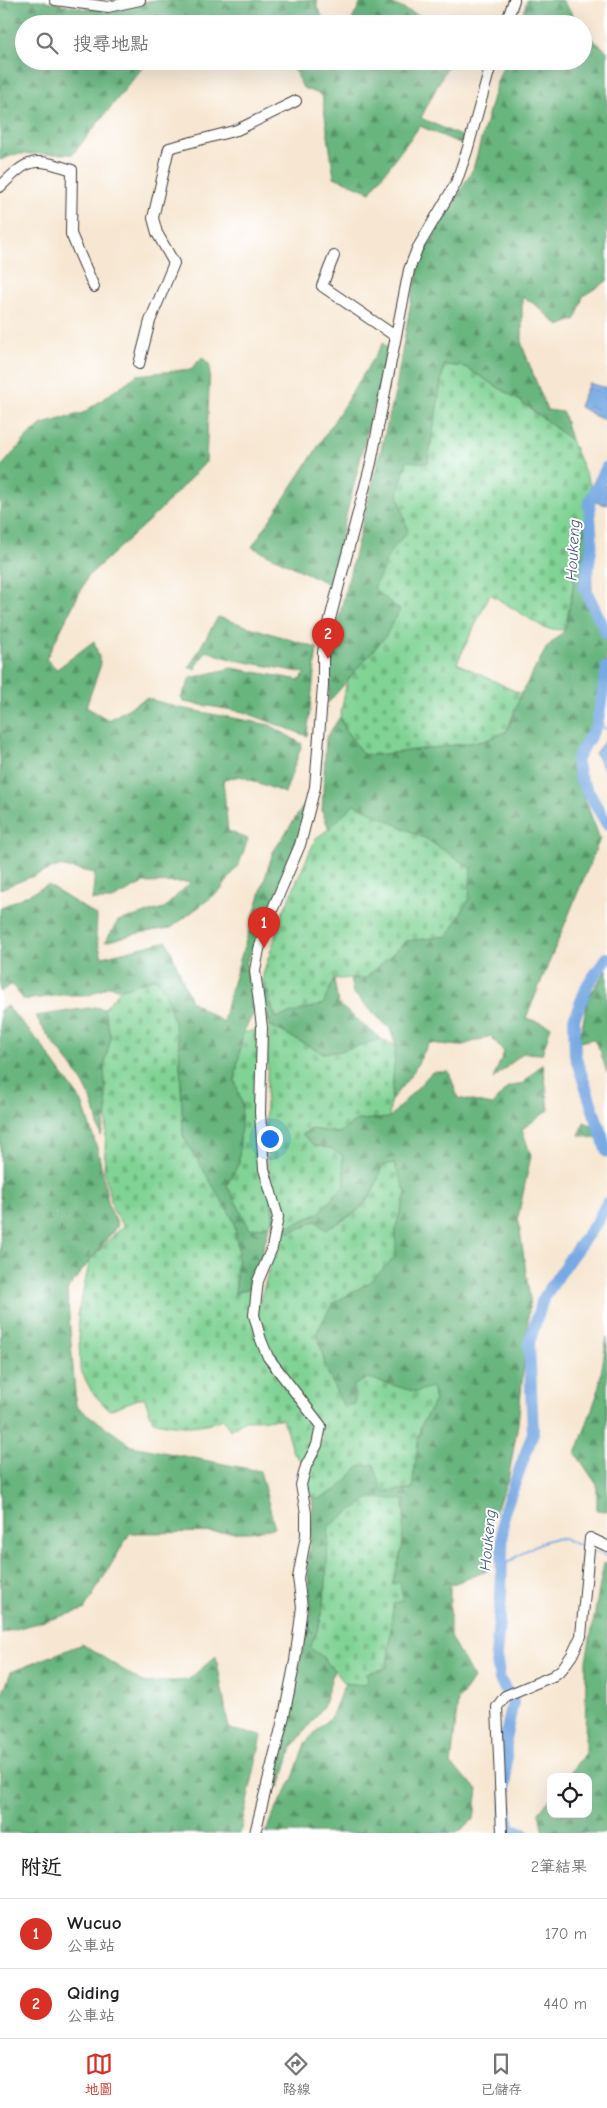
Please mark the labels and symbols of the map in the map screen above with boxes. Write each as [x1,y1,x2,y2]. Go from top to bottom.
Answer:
water label: Houkeng [562,519,584,581]
pin: 2 [312,618,344,659]
pin: 1 [248,907,280,948]
your location [257,1126,283,1152]
water label: Houkeng [476,1509,500,1572]

